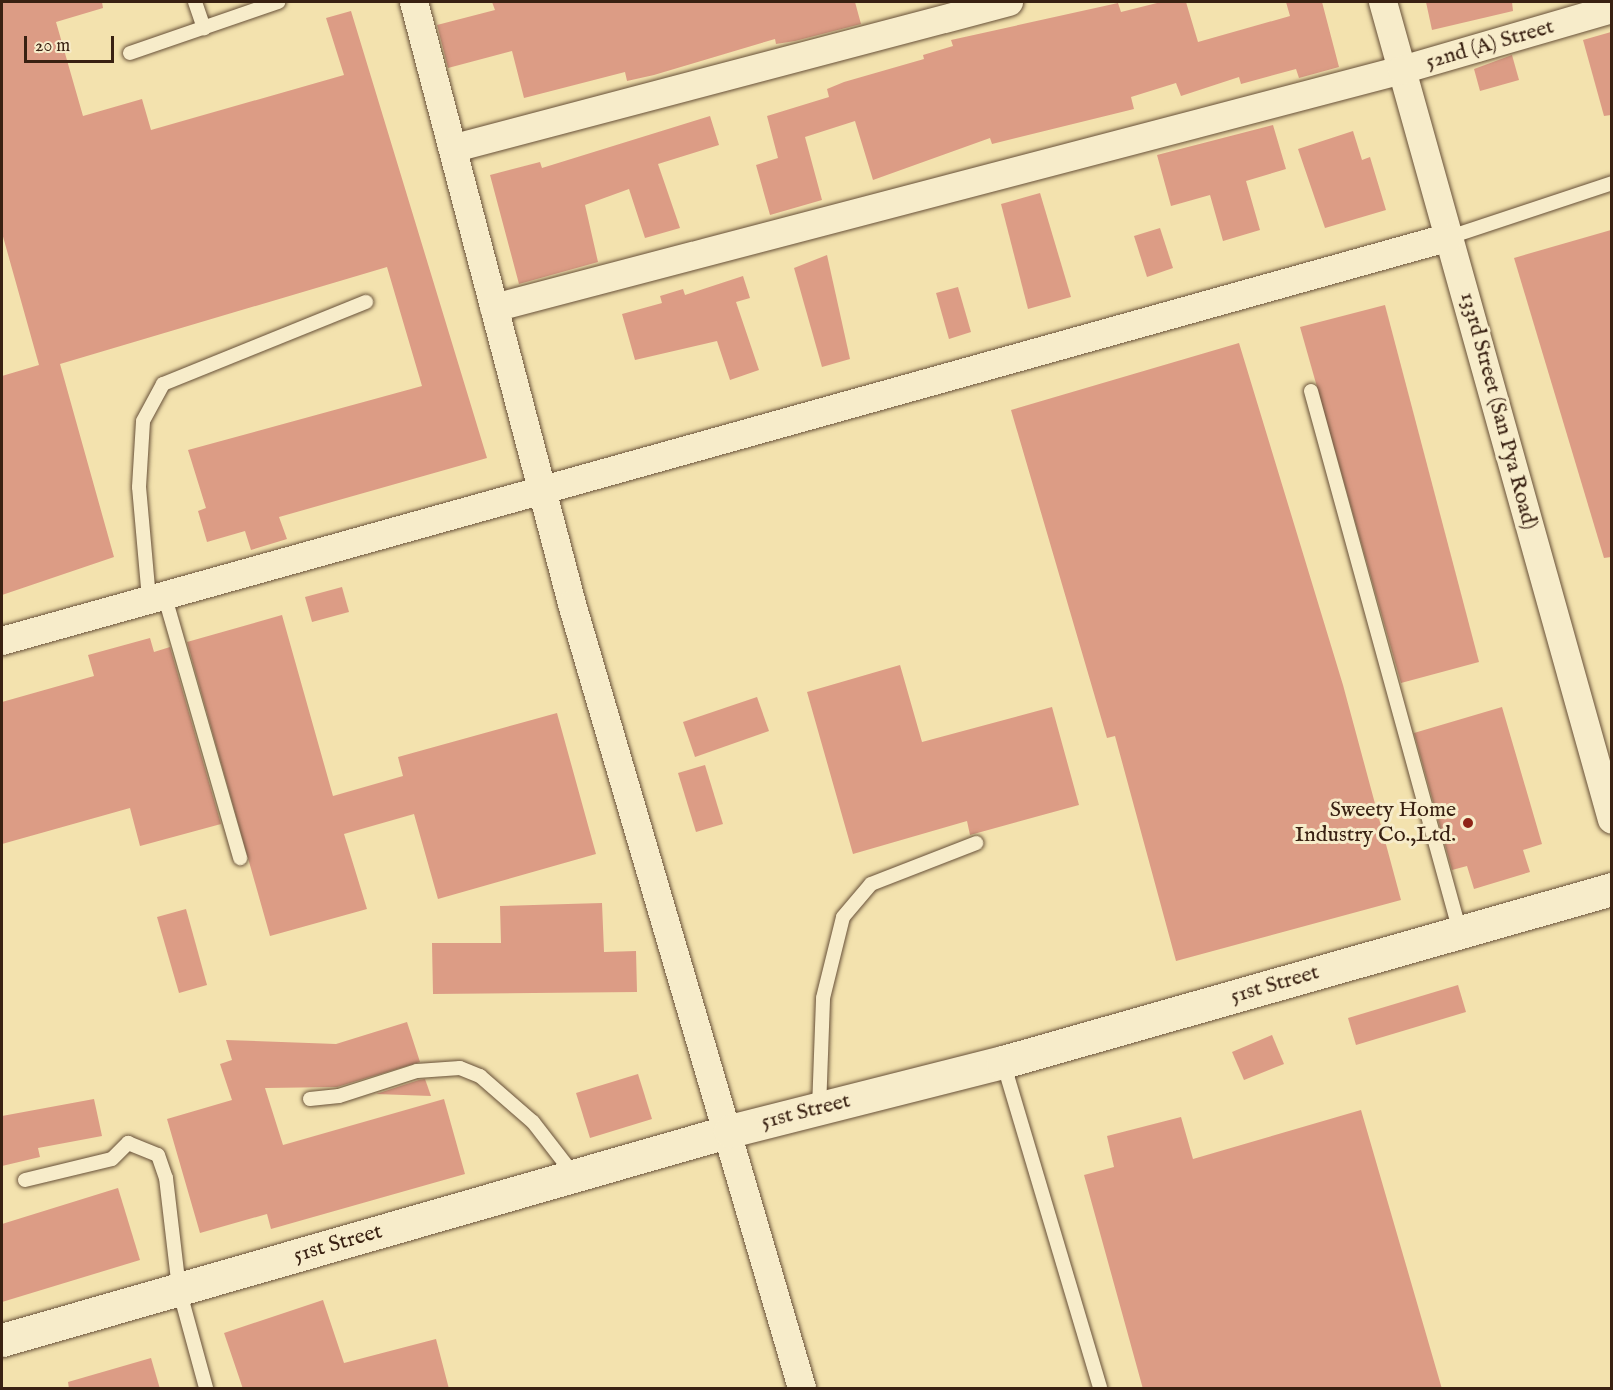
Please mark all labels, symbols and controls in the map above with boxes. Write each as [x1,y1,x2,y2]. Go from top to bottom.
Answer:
street label: 52nd (A) Street [1423,14,1557,76]
scale bar [27,24,117,62]
text: 20 m [35,35,70,58]
street label: 133rd Street (San Pya Road) [1454,289,1542,533]
place label: Sweety Home Industry Co.,Ltd. [1295,797,1456,848]
marker: Sweety Home Industry Co.,Ltd. [1461,816,1475,830]
street label: 51st Street [1228,960,1322,1010]
street label: 51st Street [759,1088,853,1136]
street label: 51st Street [291,1219,385,1269]

